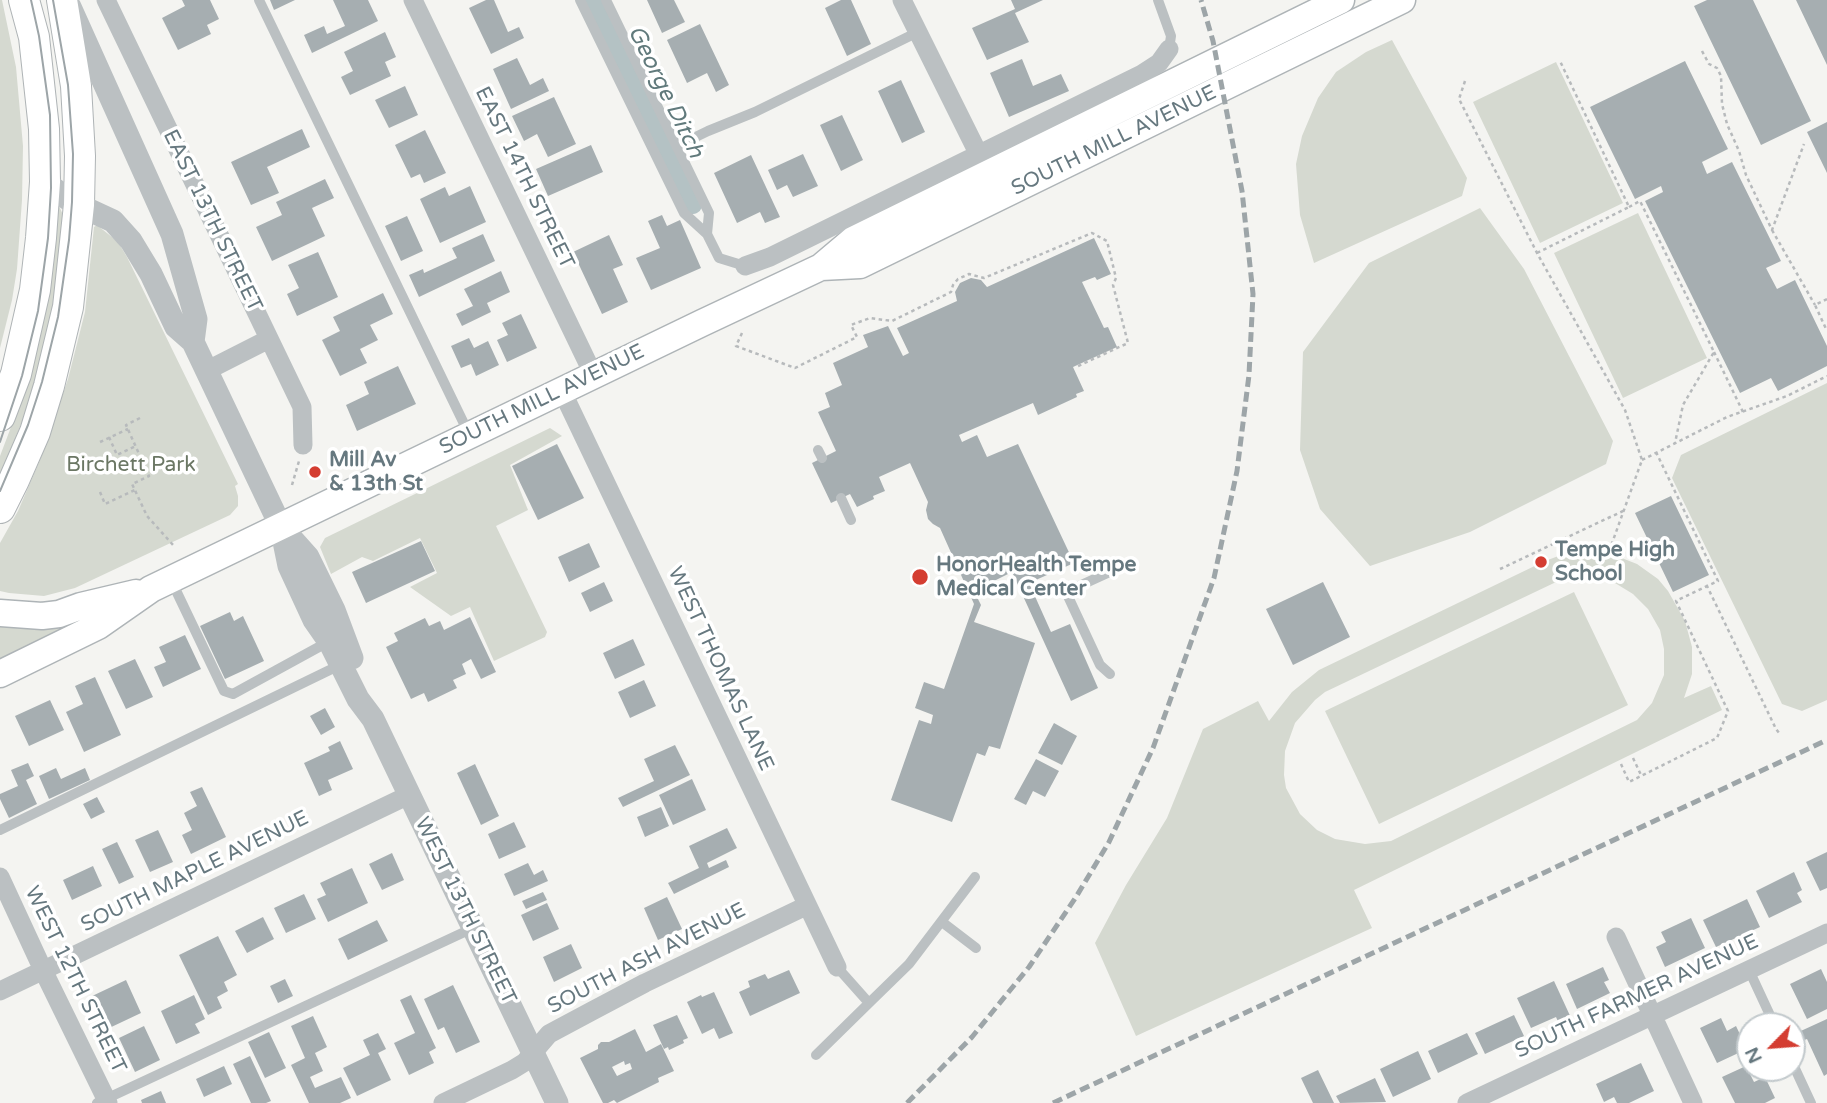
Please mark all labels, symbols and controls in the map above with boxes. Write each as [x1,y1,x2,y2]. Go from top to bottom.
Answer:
water label: George Ditch [621,21,709,163]
street label: SOUTH MILL AVENUE [1007,80,1221,202]
street label: EAST 14TH STREET [469,83,579,273]
street label: EAST 13TH STREET [157,126,267,316]
street label: SOUTH MILL AVENUE [435,339,649,461]
place label: Mill Av & 13th St [329,447,423,497]
park label: Birchett Park [66,452,196,478]
marker: Mill Av & 13th St [307,464,323,480]
place label: Tempe High School [1555,537,1675,587]
place label: HonorHealth Tempe Medical Center [936,552,1136,602]
marker: Tempe High School [1533,554,1549,570]
street label: WEST THOMAS LANE [662,563,778,775]
marker: HonorHealth Tempe Medical Center [910,567,930,587]
street label: SOUTH MAPLE AVENUE [77,806,313,938]
street label: WEST 13TH STREET [409,813,521,1009]
street label: WEST 12TH STREET [19,882,131,1078]
street label: SOUTH ASH AVENUE [544,898,750,1020]
street label: SOUTH FARMER AVENUE [1511,930,1763,1064]
north arrow [1736,1012,1806,1082]

